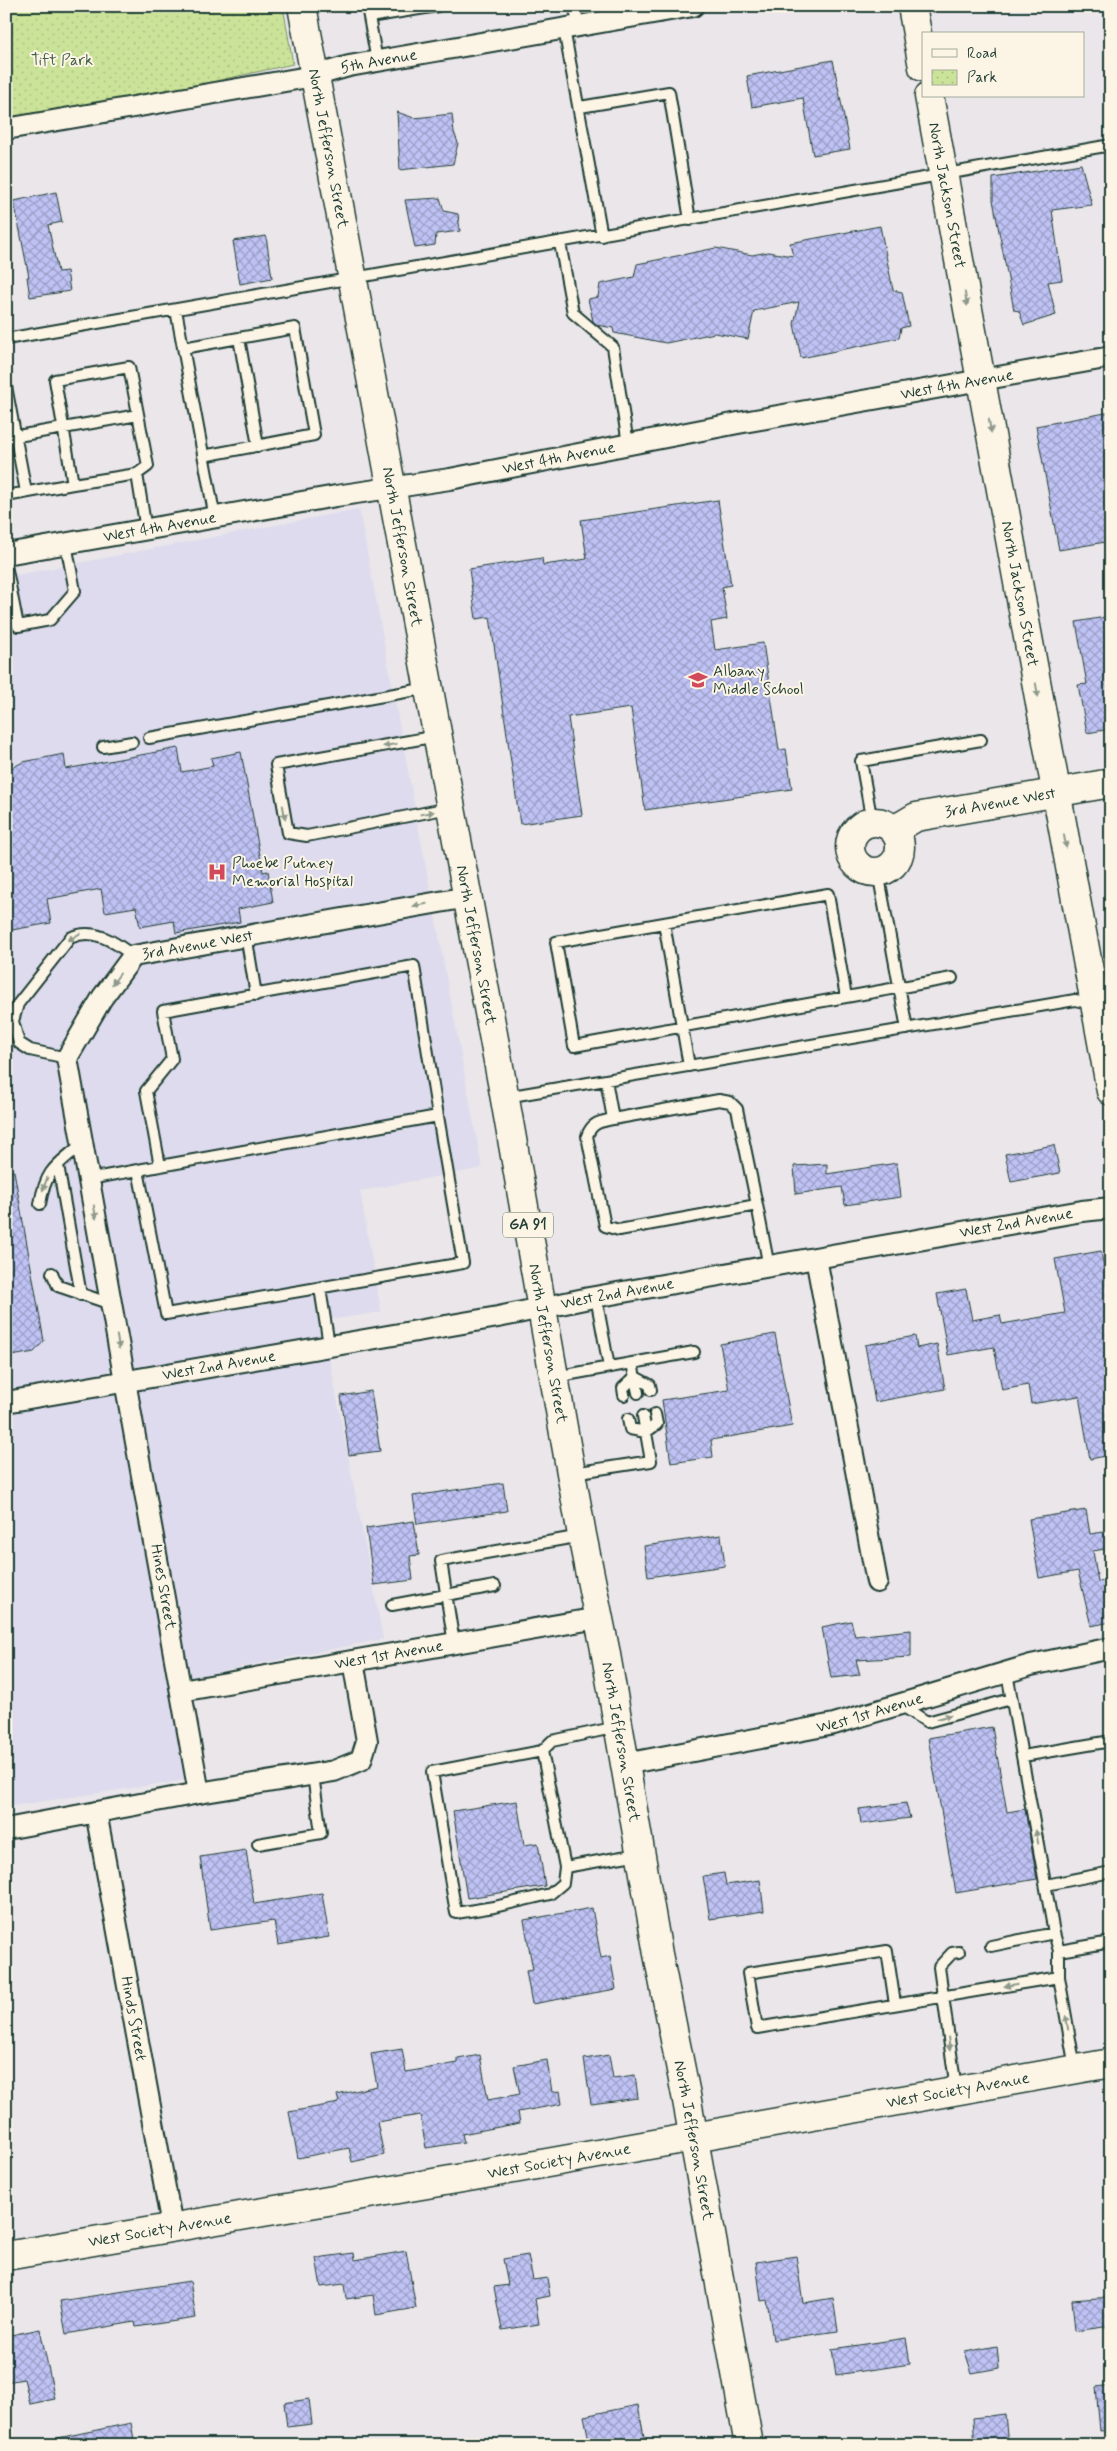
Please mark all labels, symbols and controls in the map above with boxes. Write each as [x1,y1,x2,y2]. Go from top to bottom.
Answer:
legend [922,32,1084,98]
street label: 5th Avenue [338,44,419,78]
text: Road [967,44,997,64]
park label: Tift Park [31,50,93,71]
street label: North Jefferson Street [303,67,354,231]
text: Park [967,68,997,88]
street label: North Jackson Street [924,121,971,270]
one-way arrow [963,291,971,307]
street label: West 4th Avenue [899,364,1015,405]
one-way arrow [986,419,994,435]
street label: West 4th Avenue [500,437,617,479]
street label: North Jefferson Street [377,465,428,629]
street label: West 4th Avenue [101,507,218,547]
street label: North Jackson Street [996,519,1044,669]
place label: Albany Middle School [713,661,804,700]
school or university icon: Albany Middle School [687,669,709,691]
one-way arrow [1034,682,1042,698]
one-way arrow [381,741,397,749]
street label: 3rd Avenue West [943,782,1057,822]
one-way arrow [281,804,289,820]
one-way arrow [419,808,435,816]
one-way arrow [1061,833,1069,849]
place label: Phoebe Putney Memorial Hospital [232,853,353,892]
hospital icon: Phoebe Putney Memorial Hospital [206,861,228,883]
street label: North Jefferson Street [451,863,502,1027]
one-way arrow [412,902,428,910]
street label: 3rd Avenue West [140,925,255,965]
one-way arrow [68,933,81,942]
one-way arrow [111,972,121,986]
one-way arrow [41,1177,49,1192]
street label: West 2nd Avenue [958,1202,1075,1243]
one-way arrow [91,1204,99,1220]
road number: GA 91 [503,1212,553,1238]
street label: North Jefferson Street [524,1262,573,1426]
street label: West 2nd Avenue [559,1273,676,1314]
one-way arrow [115,1335,123,1351]
street label: West 2nd Avenue [161,1345,277,1385]
street label: Hines Street [145,1542,181,1632]
street label: West 1st Avenue [333,1635,445,1674]
street label: North Jefferson Street [597,1660,645,1824]
street label: West 1st Avenue [815,1687,925,1738]
one-way arrow [937,1713,952,1721]
one-way arrow [1033,1828,1041,1844]
street label: Hinds Street [116,1974,152,2063]
one-way arrow [1003,1982,1019,1990]
one-way arrow [1063,2015,1071,2031]
one-way arrow [946,2036,954,2052]
street label: North Jefferson Street [669,2059,719,2222]
street label: West Society Avenue [884,2067,1031,2113]
street label: West Society Avenue [486,2138,632,2184]
street label: West Society Avenue [87,2207,233,2252]

